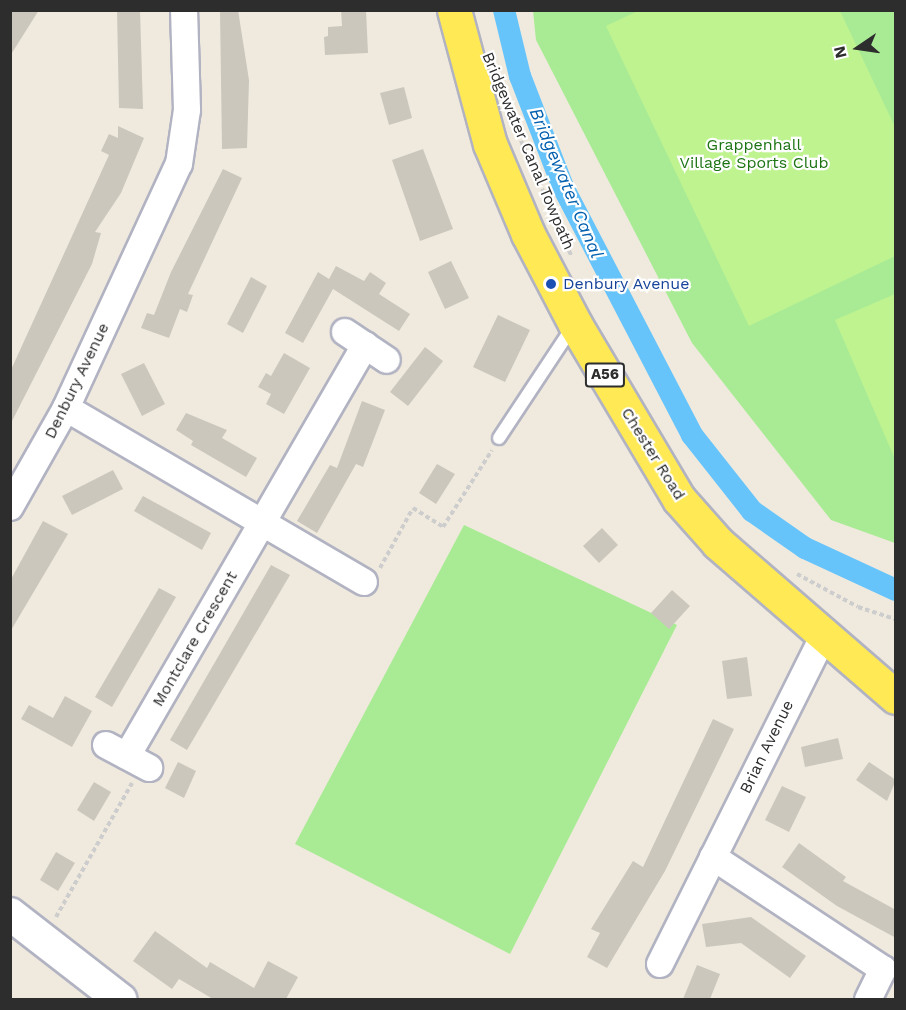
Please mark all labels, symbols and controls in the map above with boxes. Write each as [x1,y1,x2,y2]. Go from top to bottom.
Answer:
north arrow [828,18,888,78]
text: N [829,44,851,60]
street label: Bridgewater Canal Towpath [477,49,579,253]
water label: Bridgewater Canal [524,104,608,262]
park label: Grappenhall Village Sports Club [680,135,828,173]
place label: Denbury Avenue [563,274,690,294]
marker: Denbury Avenue [544,277,558,291]
street label: Denbury Avenue [40,320,114,442]
road number: A56 [584,363,626,387]
street label: Chester Road [617,404,689,504]
street label: Montclare Crescent [148,568,242,710]
street label: Brian Avenue [736,697,798,797]

